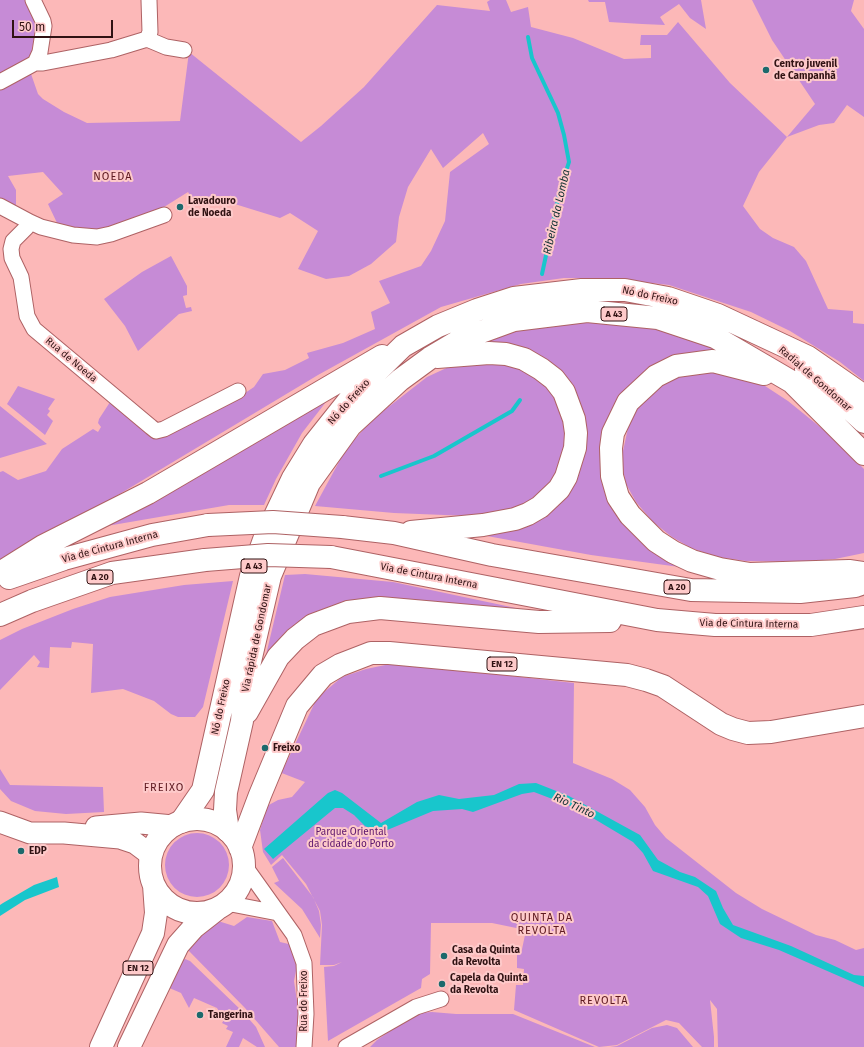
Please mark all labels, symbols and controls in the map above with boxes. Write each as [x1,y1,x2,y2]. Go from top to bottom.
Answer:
scale bar [14,12,115,38]
text: 50 m [19,20,45,34]
place label: Centro juvenil de Campanhã [774,58,837,82]
marker: Centro juvenil de Campanhã [761,65,771,75]
water label: Ribeira da Lomba [541,168,573,256]
district label: NOEDA [93,170,133,184]
place label: Lavadouro de Noeda [188,195,236,218]
marker: Lavadouro de Noeda [175,202,185,212]
street label: Nó do Freixo [621,284,679,308]
road number: A 43 [601,307,627,321]
street label: Rua de Noeda [43,335,99,385]
street label: Radial de Gondomar [776,344,854,414]
street label: Nó do Freixo [326,377,372,427]
street label: Via de Cintura Interna [61,528,159,566]
road number: A 43 [241,559,267,573]
street label: Via de Cintura Interna [379,561,479,591]
road number: A 20 [87,570,113,584]
road number: A 20 [664,580,690,594]
street label: Via rápida de Gondomar [240,583,274,693]
street label: Via de Cintura Interna [700,617,798,631]
road number: EN 12 [487,657,517,671]
street label: Nó do Freixo [209,678,233,736]
place label: Freixo [273,742,300,754]
marker: Freixo [260,743,270,753]
district label: FREIXO [144,781,184,795]
water label: Rio Tinto [551,791,597,821]
park label: Parque Oriental da cidade do Porto [308,826,394,850]
place label: EDP [29,845,47,857]
marker: EDP [16,846,26,856]
district label: QUINTA DA REVOLTA [511,911,573,937]
place label: Casa da Quinta da Revolta [452,944,520,968]
marker: Casa da Quinta da Revolta [439,951,449,961]
road number: EN 12 [123,961,153,975]
street label: Rua do Freixo [298,970,310,1032]
place label: Capela da Quinta da Revolta [450,972,528,996]
marker: Capela da Quinta da Revolta [437,979,447,989]
district label: REVOLTA [579,994,629,1008]
place label: Tangerina [208,1009,253,1021]
marker: Tangerina [195,1010,205,1020]

